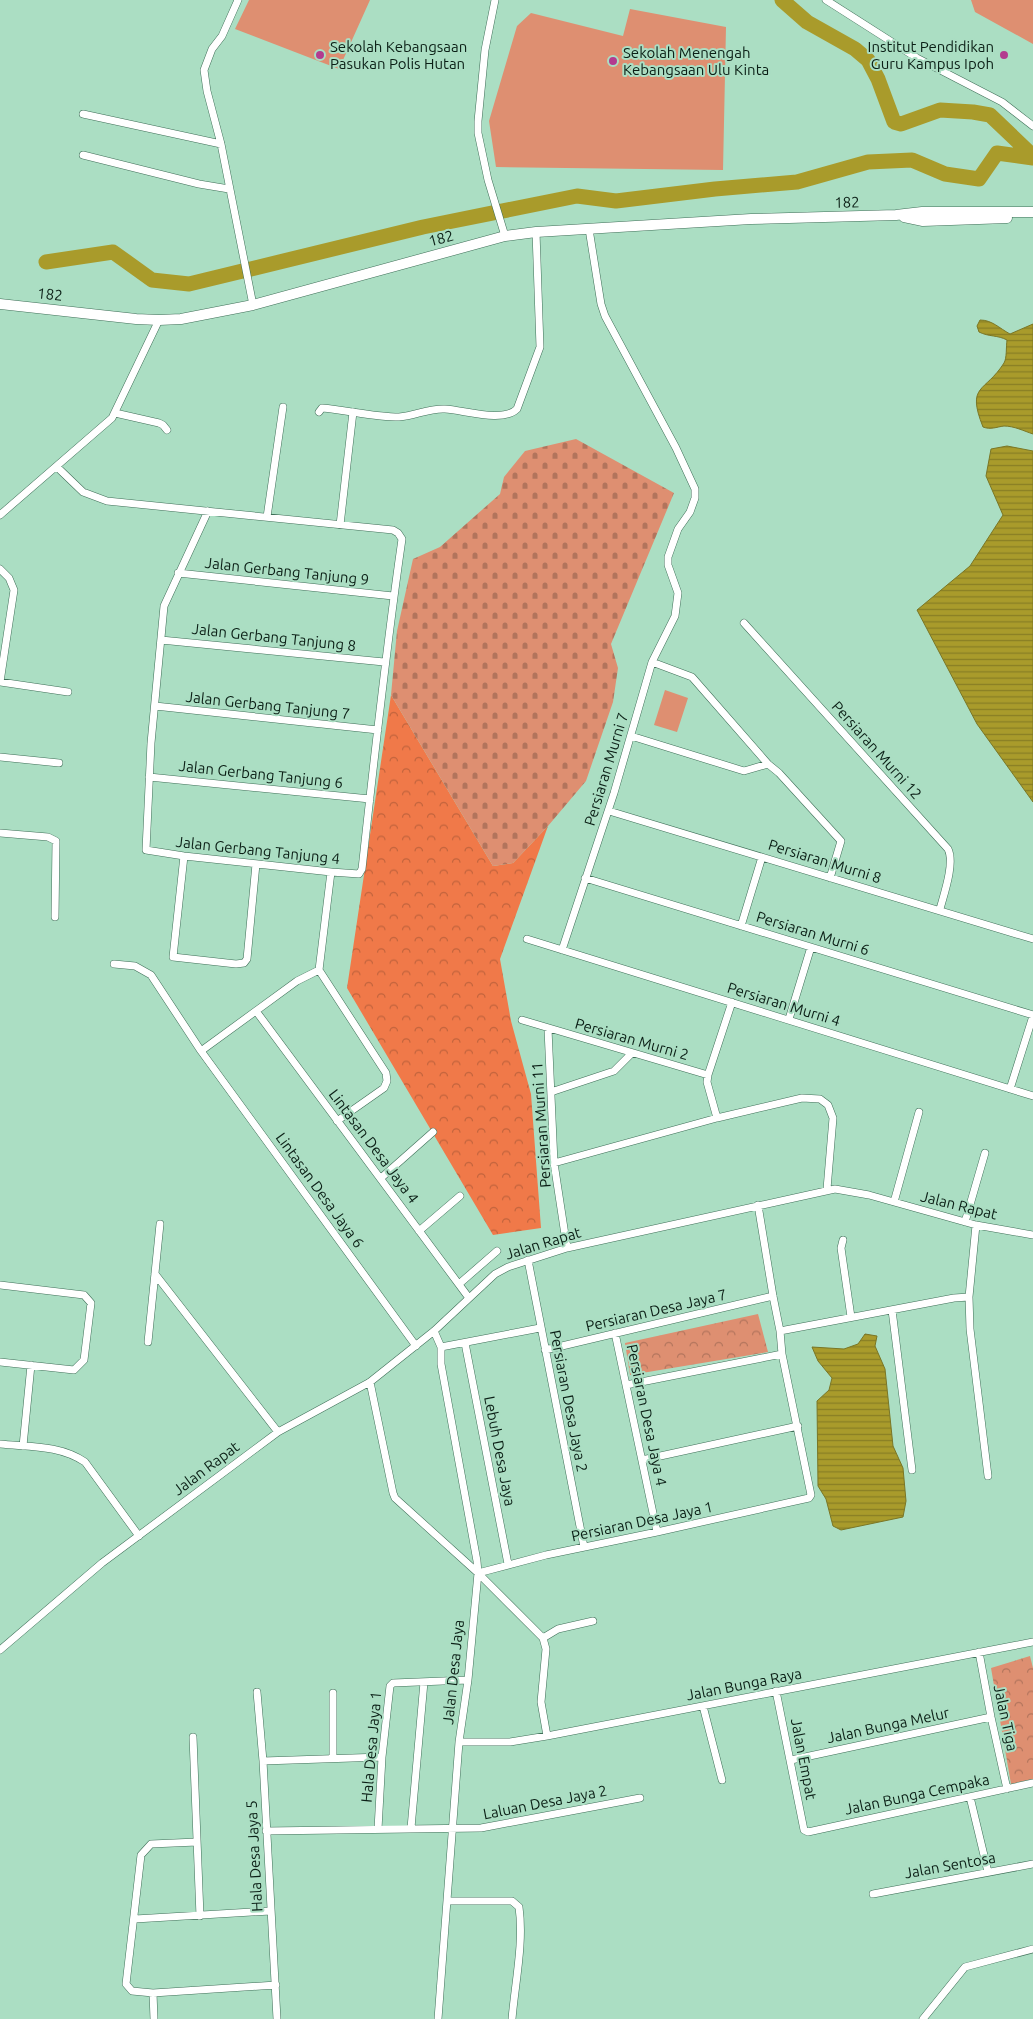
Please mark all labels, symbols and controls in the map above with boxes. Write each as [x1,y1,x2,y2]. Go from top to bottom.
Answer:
place label: Sekolah Kebangsaan Pasukan Polis Hutan [330,38,467,72]
place label: Institut Pendidikan Guru Kampus Ipoh [868,38,994,72]
place label: Sekolah Menengah Kebangsaan Ulu Kinta [623,44,769,78]
marker: Sekolah Kebangsaan Pasukan Polis Hutan [314,49,326,61]
marker: Institut Pendidikan Guru Kampus Ipoh [998,49,1010,61]
marker: Sekolah Menengah Kebangsaan Ulu Kinta [607,55,619,67]
street label: 182 [834,193,860,211]
street label: 182 [427,227,455,249]
street label: 182 [36,284,64,304]
street label: Jalan Gerbang Tanjung 9 [204,554,370,588]
street label: Jalan Gerbang Tanjung 8 [191,620,357,654]
street label: Jalan Gerbang Tanjung 7 [185,688,351,722]
street label: Persiaran Murni 12 [829,698,925,802]
street label: Persiaran Murni 7 [581,710,631,828]
street label: Jalan Gerbang Tanjung 6 [178,757,344,791]
street label: Jalan Gerbang Tanjung 4 [175,833,341,867]
street label: Persiaran Murni 8 [766,836,884,886]
street label: Persiaran Murni 6 [754,908,872,958]
street label: Persiaran Murni 4 [725,979,843,1029]
street label: Persiaran Murni 2 [573,1015,691,1063]
street label: Persiaran Murni 11 [528,1062,554,1188]
street label: Lintasan Desa Jaya 4 [326,1086,422,1206]
street label: Lintasan Desa Jaya 6 [273,1129,367,1251]
street label: Jalan Rapat [919,1187,999,1223]
street label: Jalan Rapat [503,1223,583,1263]
street label: Persiaran Desa Jaya 7 [584,1285,728,1335]
street label: Persiaran Desa Jaya 2 [547,1329,591,1473]
street label: Persiaran Desa Jaya 4 [624,1343,670,1487]
street label: Lebuh Desa Jaya [481,1395,519,1507]
street label: Jalan Rapat [170,1438,242,1498]
street label: Persiaran Desa Jaya 1 [570,1498,714,1544]
street label: Jalan Desa Jaya [439,1619,467,1725]
street label: Jalan Bunga Raya [685,1664,803,1704]
street label: Jalan Tiga [991,1683,1021,1753]
street label: Hala Desa Jaya 1 [358,1691,384,1803]
street label: Jalan Bunga Melur [825,1704,951,1746]
street label: Jalan Empat [788,1717,820,1801]
street label: Jalan Bunga Cempaka [843,1770,991,1818]
street label: Laluan Desa Jaya 2 [482,1782,608,1822]
street label: Hala Desa Jaya 5 [243,1800,265,1912]
street label: Jalan Sentosa [903,1849,997,1881]

